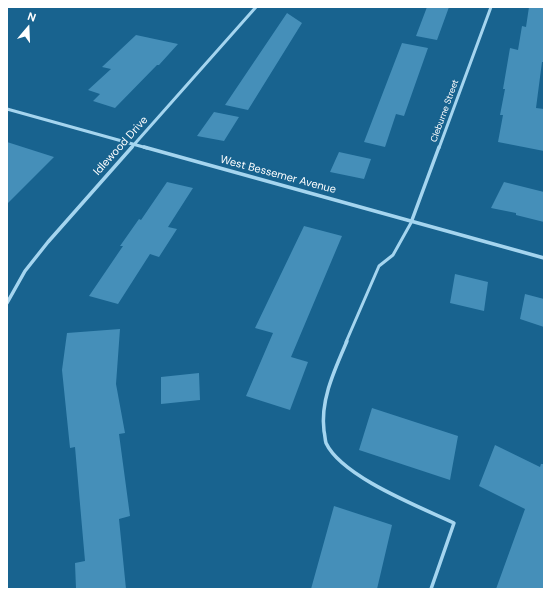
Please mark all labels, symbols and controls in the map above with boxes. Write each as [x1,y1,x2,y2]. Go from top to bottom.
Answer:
north arrow [8,8,48,48]
text: N [26,9,38,25]
street label: Cleburne Street [429,78,461,144]
street label: Idlewood Drive [91,114,151,178]
street label: West Bessemer Avenue [219,153,337,197]

